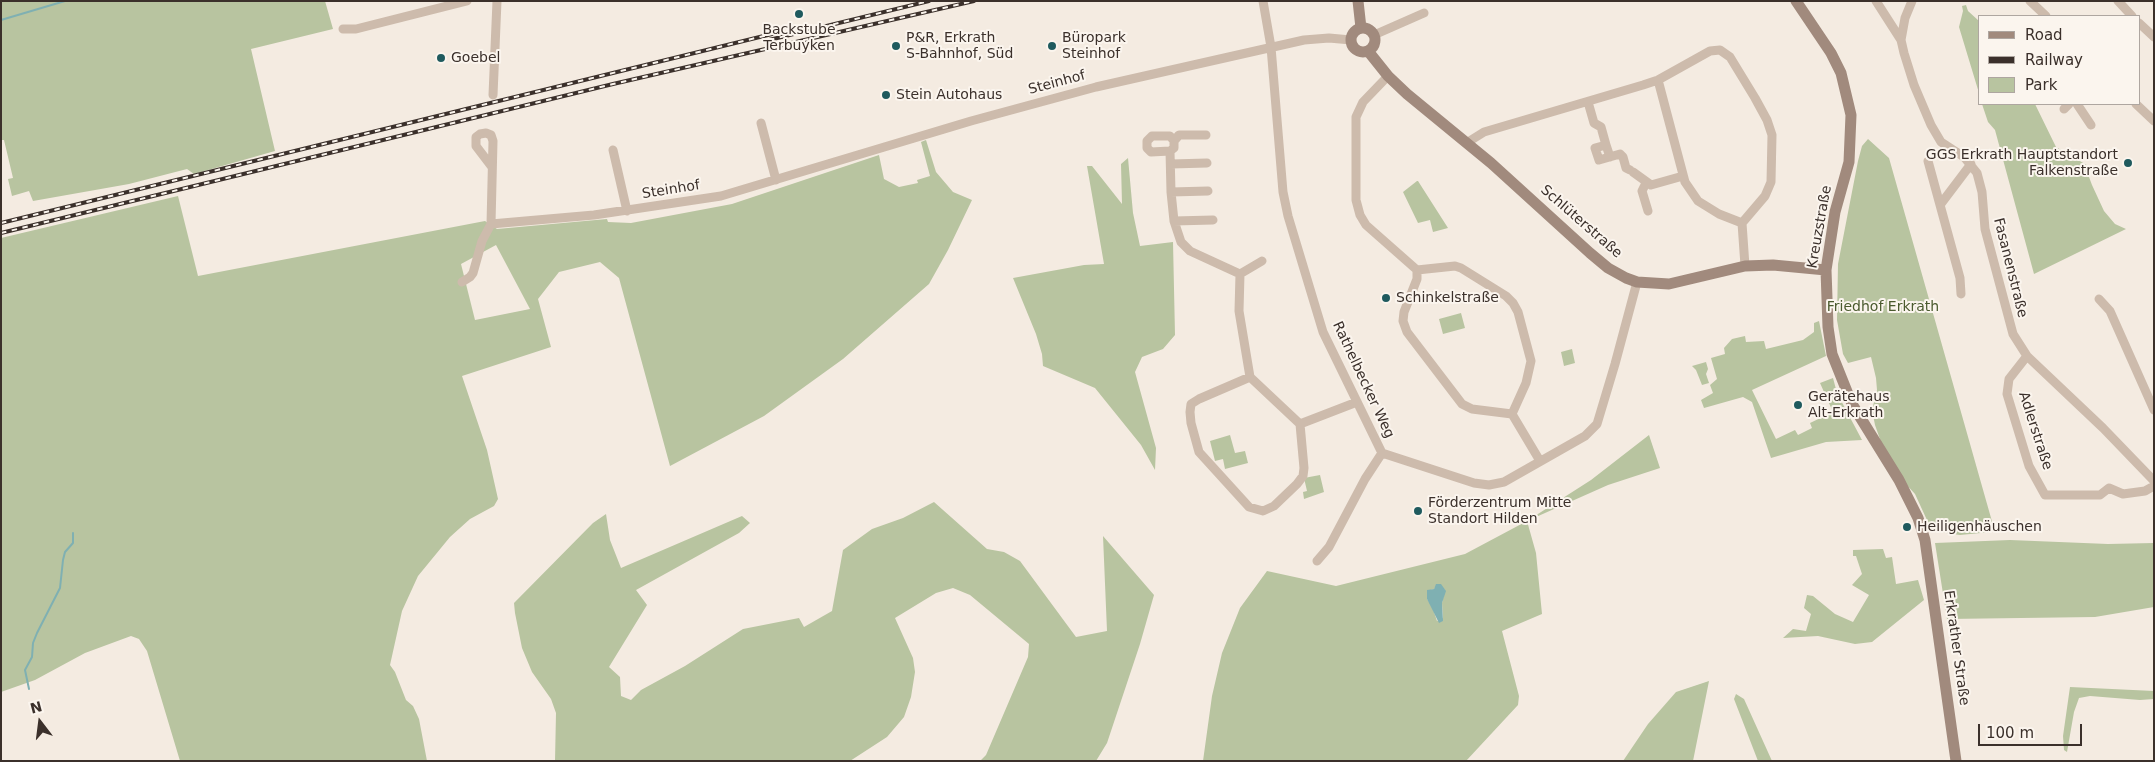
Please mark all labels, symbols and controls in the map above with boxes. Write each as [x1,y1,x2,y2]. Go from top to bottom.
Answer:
marker: Backstube Terbuyken [793,8,805,20]
legend [1978,15,2140,105]
place label: Backstube Terbuyken [762,22,836,54]
text: Road [2025,26,2063,44]
place label: P&R, Erkrath S-Bahnhof, Süd [906,30,1013,62]
place label: Büropark Steinhof [1062,30,1126,62]
marker: P&R, Erkrath S-Bahnhof, Süd [890,40,902,52]
marker: Büropark Steinhof [1046,40,1058,52]
place label: Goebel [451,50,500,66]
text: Railway [2025,51,2083,69]
marker: Goebel [435,52,447,64]
street label: Steinhof [1027,67,1087,99]
text: Park [2025,76,2057,94]
place label: Stein Autohaus [896,87,1002,103]
marker: Stein Autohaus [880,89,892,101]
place label: GGS Erkrath Hauptstandort Falkenstraße [1926,147,2118,180]
marker: GGS Erkrath Hauptstandort Falkenstraße [2122,157,2134,169]
street label: Steinhof [641,177,701,203]
street label: Schlüterstraße [1537,182,1625,262]
street label: Kreuzstraße [1804,184,1836,270]
street label: Fasanenstraße [1989,216,2031,320]
place label: Schinkelstraße [1396,290,1499,306]
marker: Schinkelstraße [1380,292,1392,304]
park label: Friedhof Erkrath [1827,299,1939,315]
street label: Rathelbecker Weg [1329,319,1397,441]
place label: Gerätehaus Alt-Erkrath [1808,389,1890,422]
street label: Adlerstraße [2014,390,2056,472]
marker: Gerätehaus Alt-Erkrath [1792,399,1804,411]
place label: Förderzentrum Mitte Standort Hilden [1428,495,1571,528]
marker: Förderzentrum Mitte Standort Hilden [1412,505,1424,517]
place label: Heiligenhäuschen [1917,519,2042,535]
marker: Heiligenhäuschen [1901,521,1913,533]
street label: Erkrather Straße [1940,589,1972,707]
north arrow [15,697,65,747]
text: N [28,698,44,717]
scale bar [1980,714,2084,746]
text: 100 m [1986,724,2034,742]

